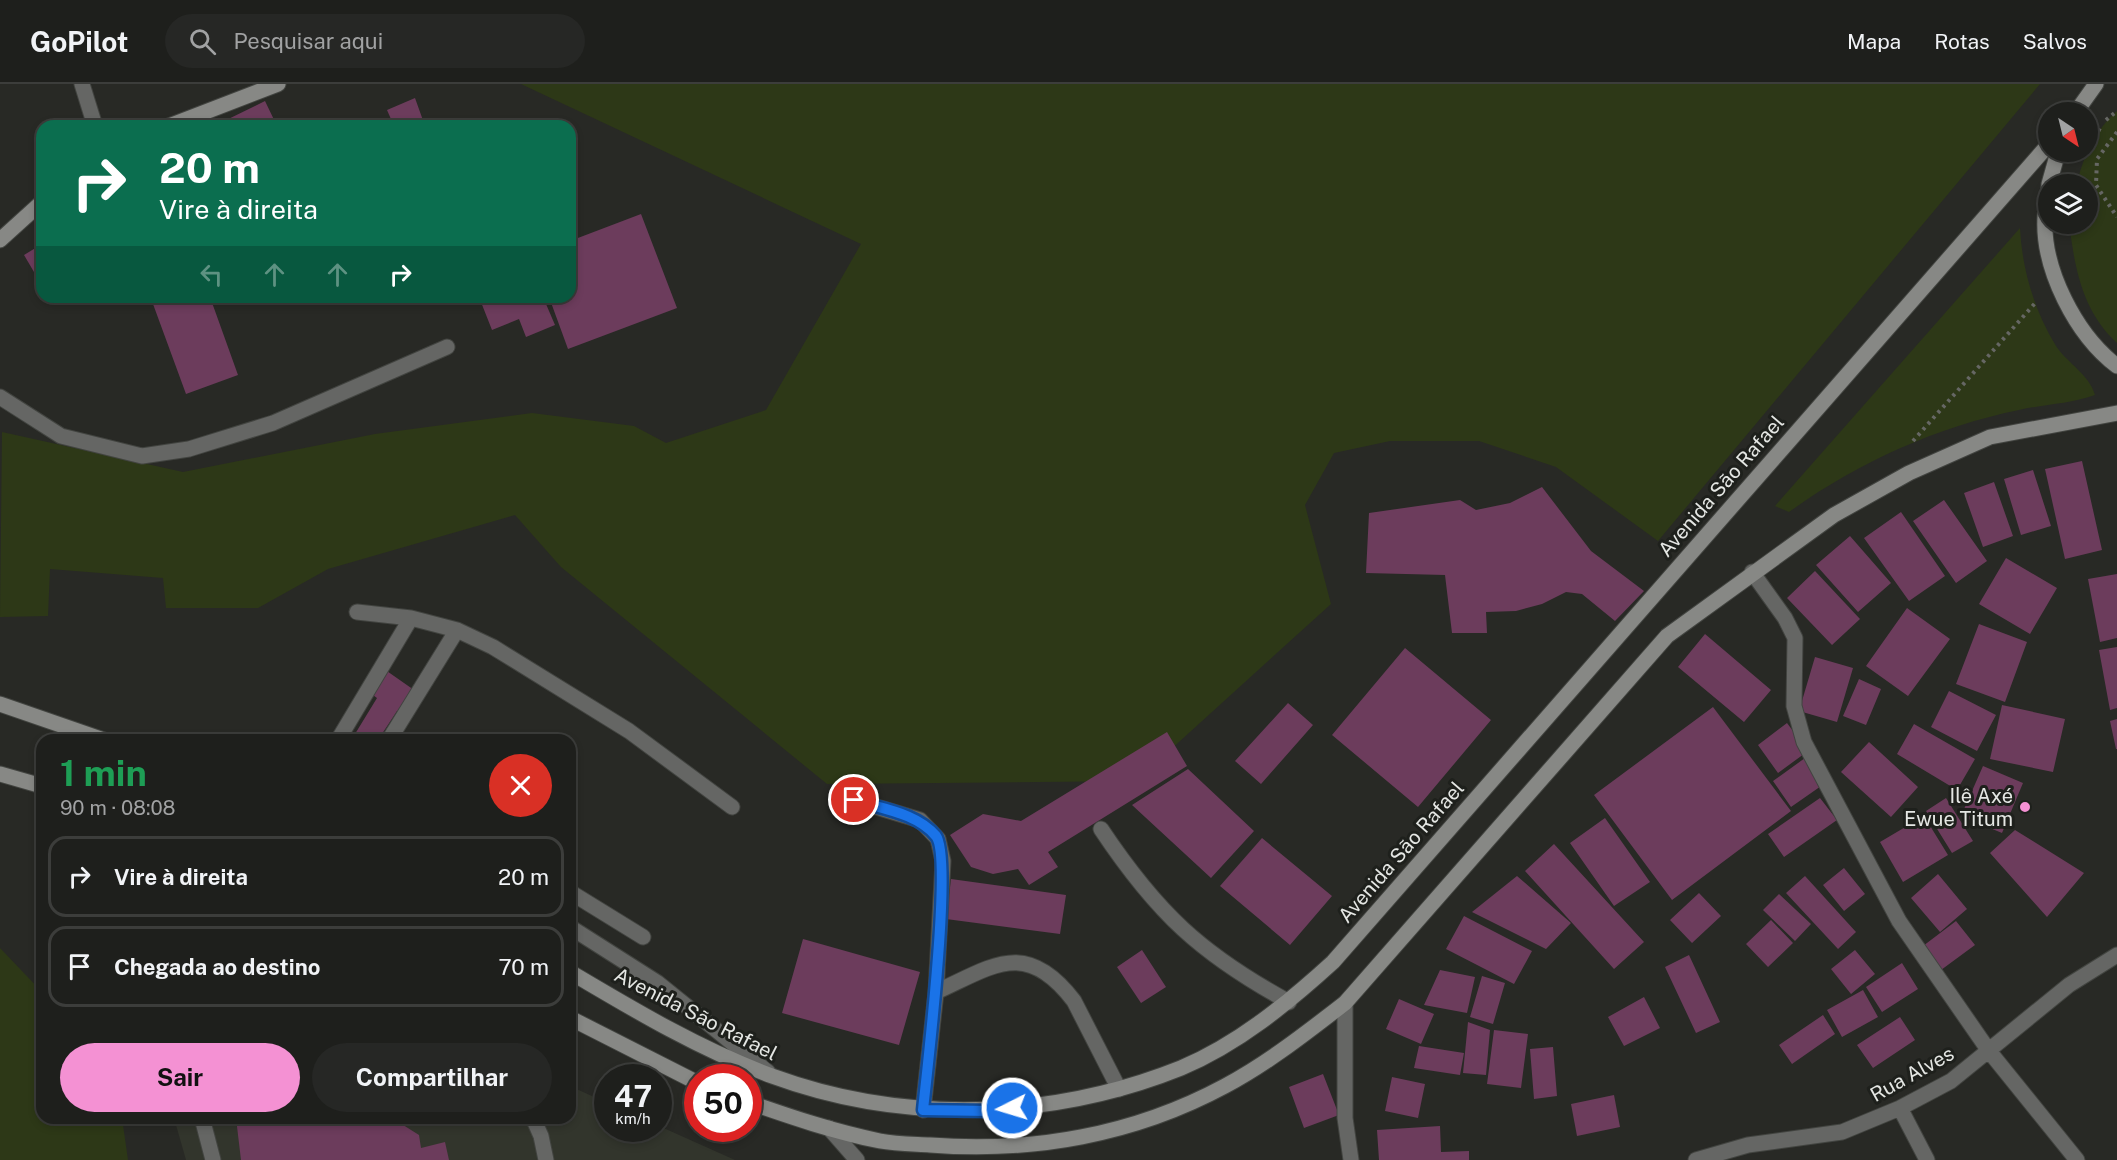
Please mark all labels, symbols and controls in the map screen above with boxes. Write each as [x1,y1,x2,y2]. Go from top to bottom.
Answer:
search box [165,14,585,68]
text: GoPilot [30,25,129,58]
icon: search [186,25,219,58]
text: Pesquisar aqui [234,28,383,54]
text: Mapa [1847,29,1901,54]
text: Rotas [1934,29,1990,54]
text: Salvos [2023,29,2087,54]
north arrow [2038,102,2098,162]
map controls [2038,102,2098,234]
text: 20 m [159,143,260,192]
icon: right [60,144,138,222]
button: layers [2038,174,2098,234]
text: Vire à direita [159,193,318,225]
icon: left [195,258,228,291]
icon: ahead [258,258,291,291]
icon: ahead [321,258,354,291]
icon: right [384,258,417,291]
street label: Avenida São Rafael [1653,410,1789,562]
text: 1 min [60,752,147,794]
button: close [489,754,552,817]
pin [828,774,879,825]
street label: Avenida São Rafael [1333,776,1469,928]
icon: arrive [837,783,870,816]
place label: Ilê Axé Ewue Titum [1904,784,2013,831]
text: 90 m · 08:08 [60,796,176,820]
marker: Ilê Axé Ewue Titum [2018,800,2032,814]
icon: right [63,860,96,893]
text: Vire à direita [114,864,248,890]
text: 20 m [498,864,549,890]
icon: arrive [63,950,96,983]
text: Chegada ao destino [114,954,320,980]
text: 70 m [498,954,549,980]
street label: Avenida São Rafael [611,963,781,1065]
street label: Rua Alves [1866,1041,1958,1107]
button: Sair [60,1043,300,1112]
button: Compartilhar [312,1043,552,1112]
speed limit sign: 50 [684,1064,762,1142]
position arrow [980,1076,1044,1140]
text: 47 [614,1078,652,1114]
text: km/h [615,1110,651,1127]

